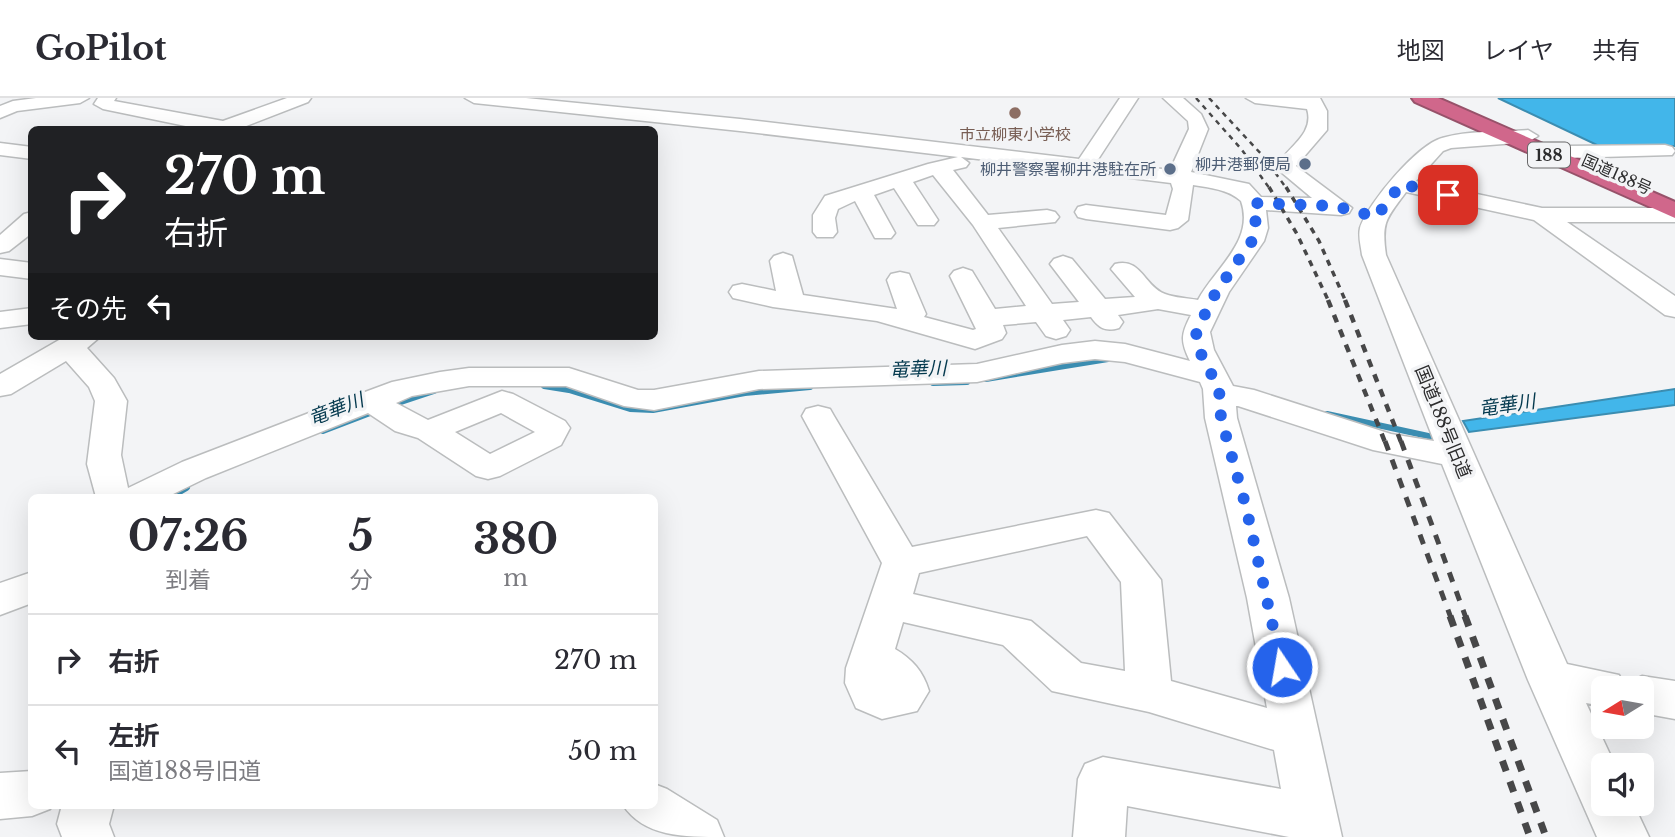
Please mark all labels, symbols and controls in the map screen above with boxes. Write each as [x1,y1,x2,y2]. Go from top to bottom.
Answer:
text: GoPilot [35,28,167,69]
text: 地図 [1397,36,1445,65]
text: レイヤ [1483,36,1554,65]
text: 共有 [1592,36,1640,65]
marker: 市立柳東小学校 [1007,105,1023,121]
place label: 市立柳東小学校 [959,124,1071,144]
road number: 188 [1528,142,1570,167]
text: 270 m [164,146,325,207]
street label: 国道188号 [1579,150,1655,198]
icon: right [49,154,140,245]
place label: 柳井港郵便局 [1195,154,1291,174]
marker: 柳井港郵便局 [1297,156,1313,172]
place label: 柳井警察署柳井港駐在所 [980,159,1156,179]
marker: 柳井警察署柳井港駐在所 [1162,161,1178,177]
pin [1418,165,1478,225]
icon: arrive [1429,176,1467,214]
text: 右折 [164,213,228,253]
icon: left [141,287,179,325]
text: その先 [49,293,127,325]
water label: 竜華川 [889,356,949,381]
street label: 国道188号旧道 [1410,362,1476,482]
water label: 竜華川 [305,387,369,430]
water label: 竜華川 [1477,389,1539,420]
text: 07:26 [128,510,249,562]
text: 5 [348,510,373,562]
text: 380 [473,513,558,565]
text: m [503,564,528,592]
text: 到着 [165,566,211,594]
text: 分 [349,566,372,594]
position arrow [1245,630,1319,704]
icon: right [49,641,87,679]
text: 270 m [554,644,637,676]
text: 右折 [108,646,160,678]
north arrow [1591,676,1654,738]
map controls [1591,676,1654,816]
text: 左折 [108,720,160,752]
icon: left [49,732,87,770]
text: 50 m [568,735,637,767]
button: sound [1591,753,1654,816]
text: 国道188号旧道 [108,757,261,785]

